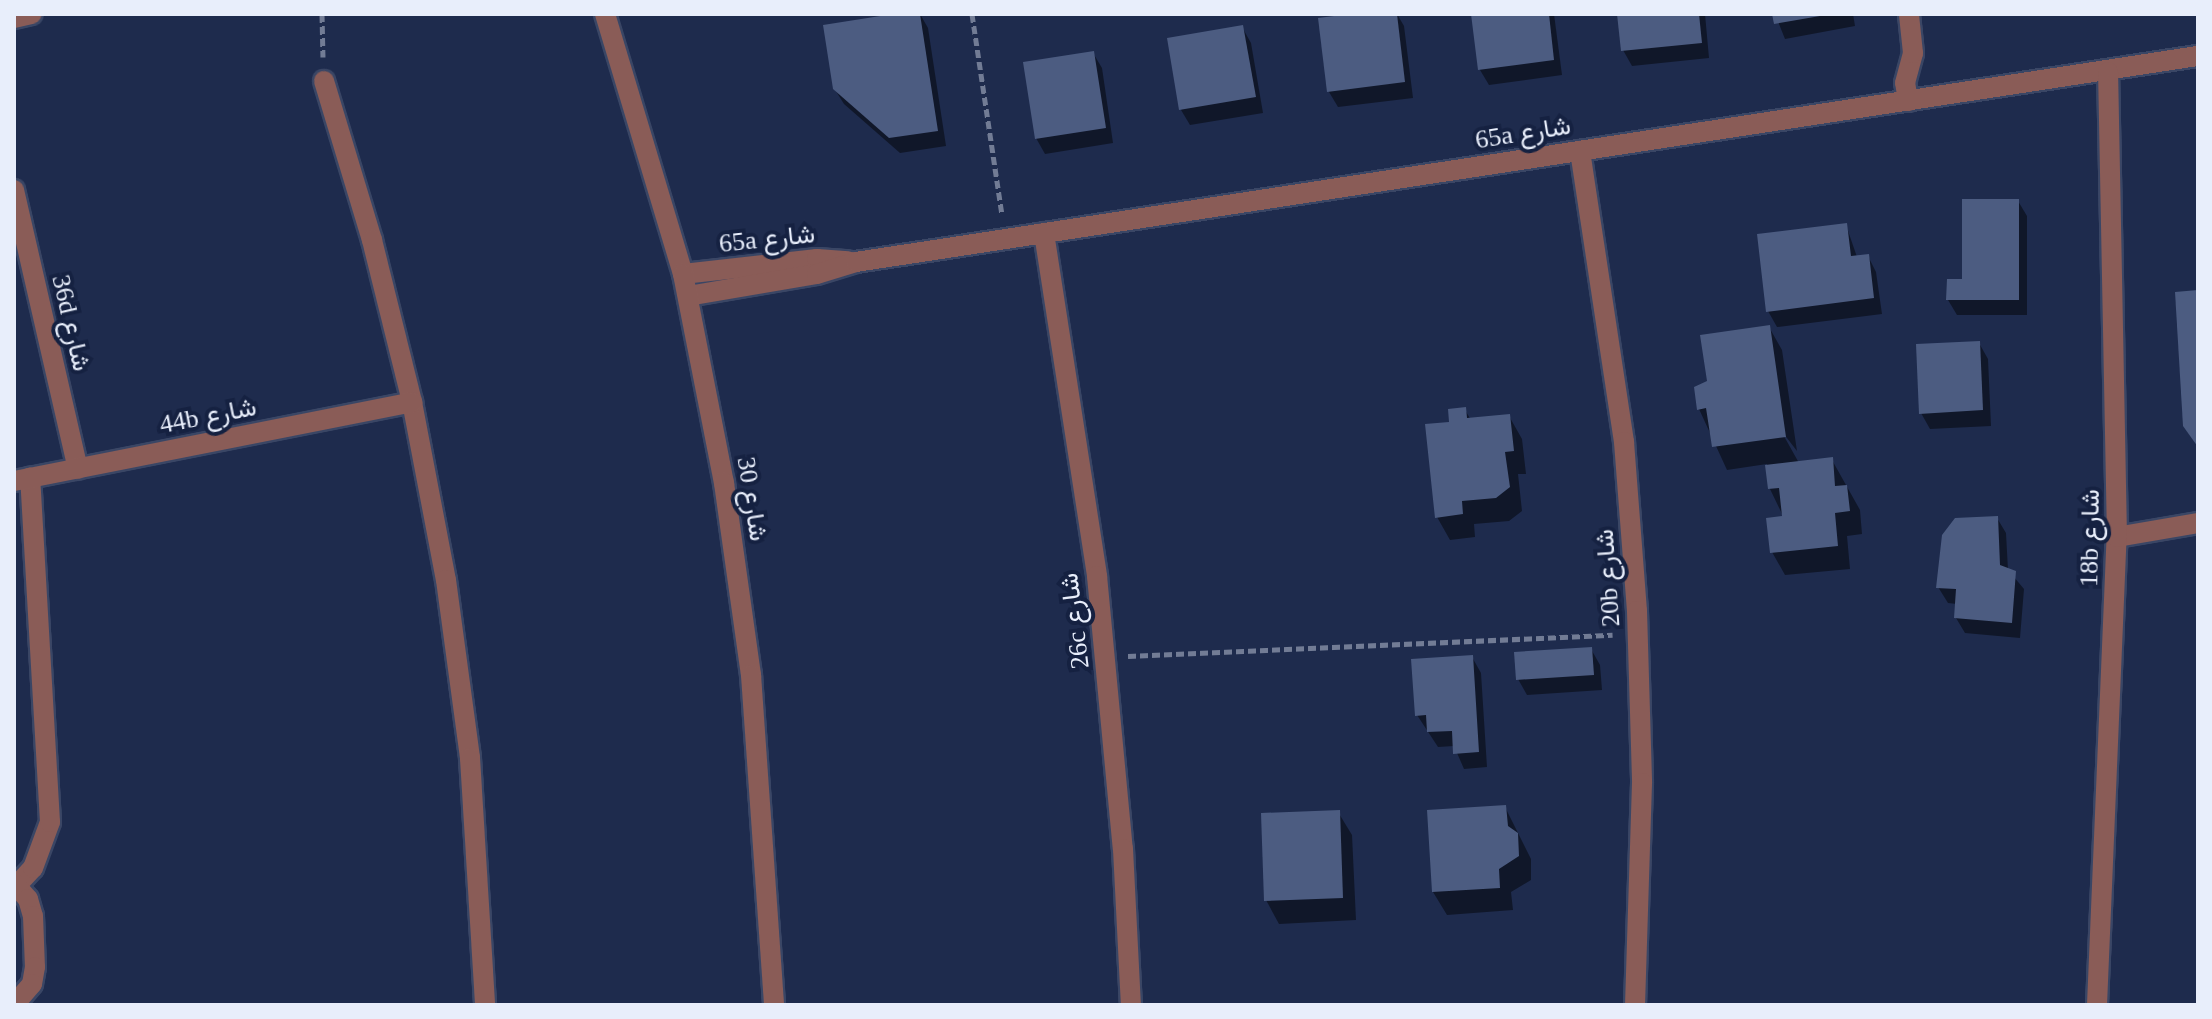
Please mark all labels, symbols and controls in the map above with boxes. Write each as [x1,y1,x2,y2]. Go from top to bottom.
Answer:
street label: 65a شارع [1473,110,1573,156]
street label: 65a شارع [717,218,817,260]
street label: 36d شارع [45,272,97,374]
street label: 44b شارع [157,391,259,441]
street label: شارع 30 [730,455,774,543]
street label: 18b شارع [2074,489,2106,587]
street label: 20b شارع [1589,528,1627,628]
street label: 26c شارع [1054,571,1096,671]

